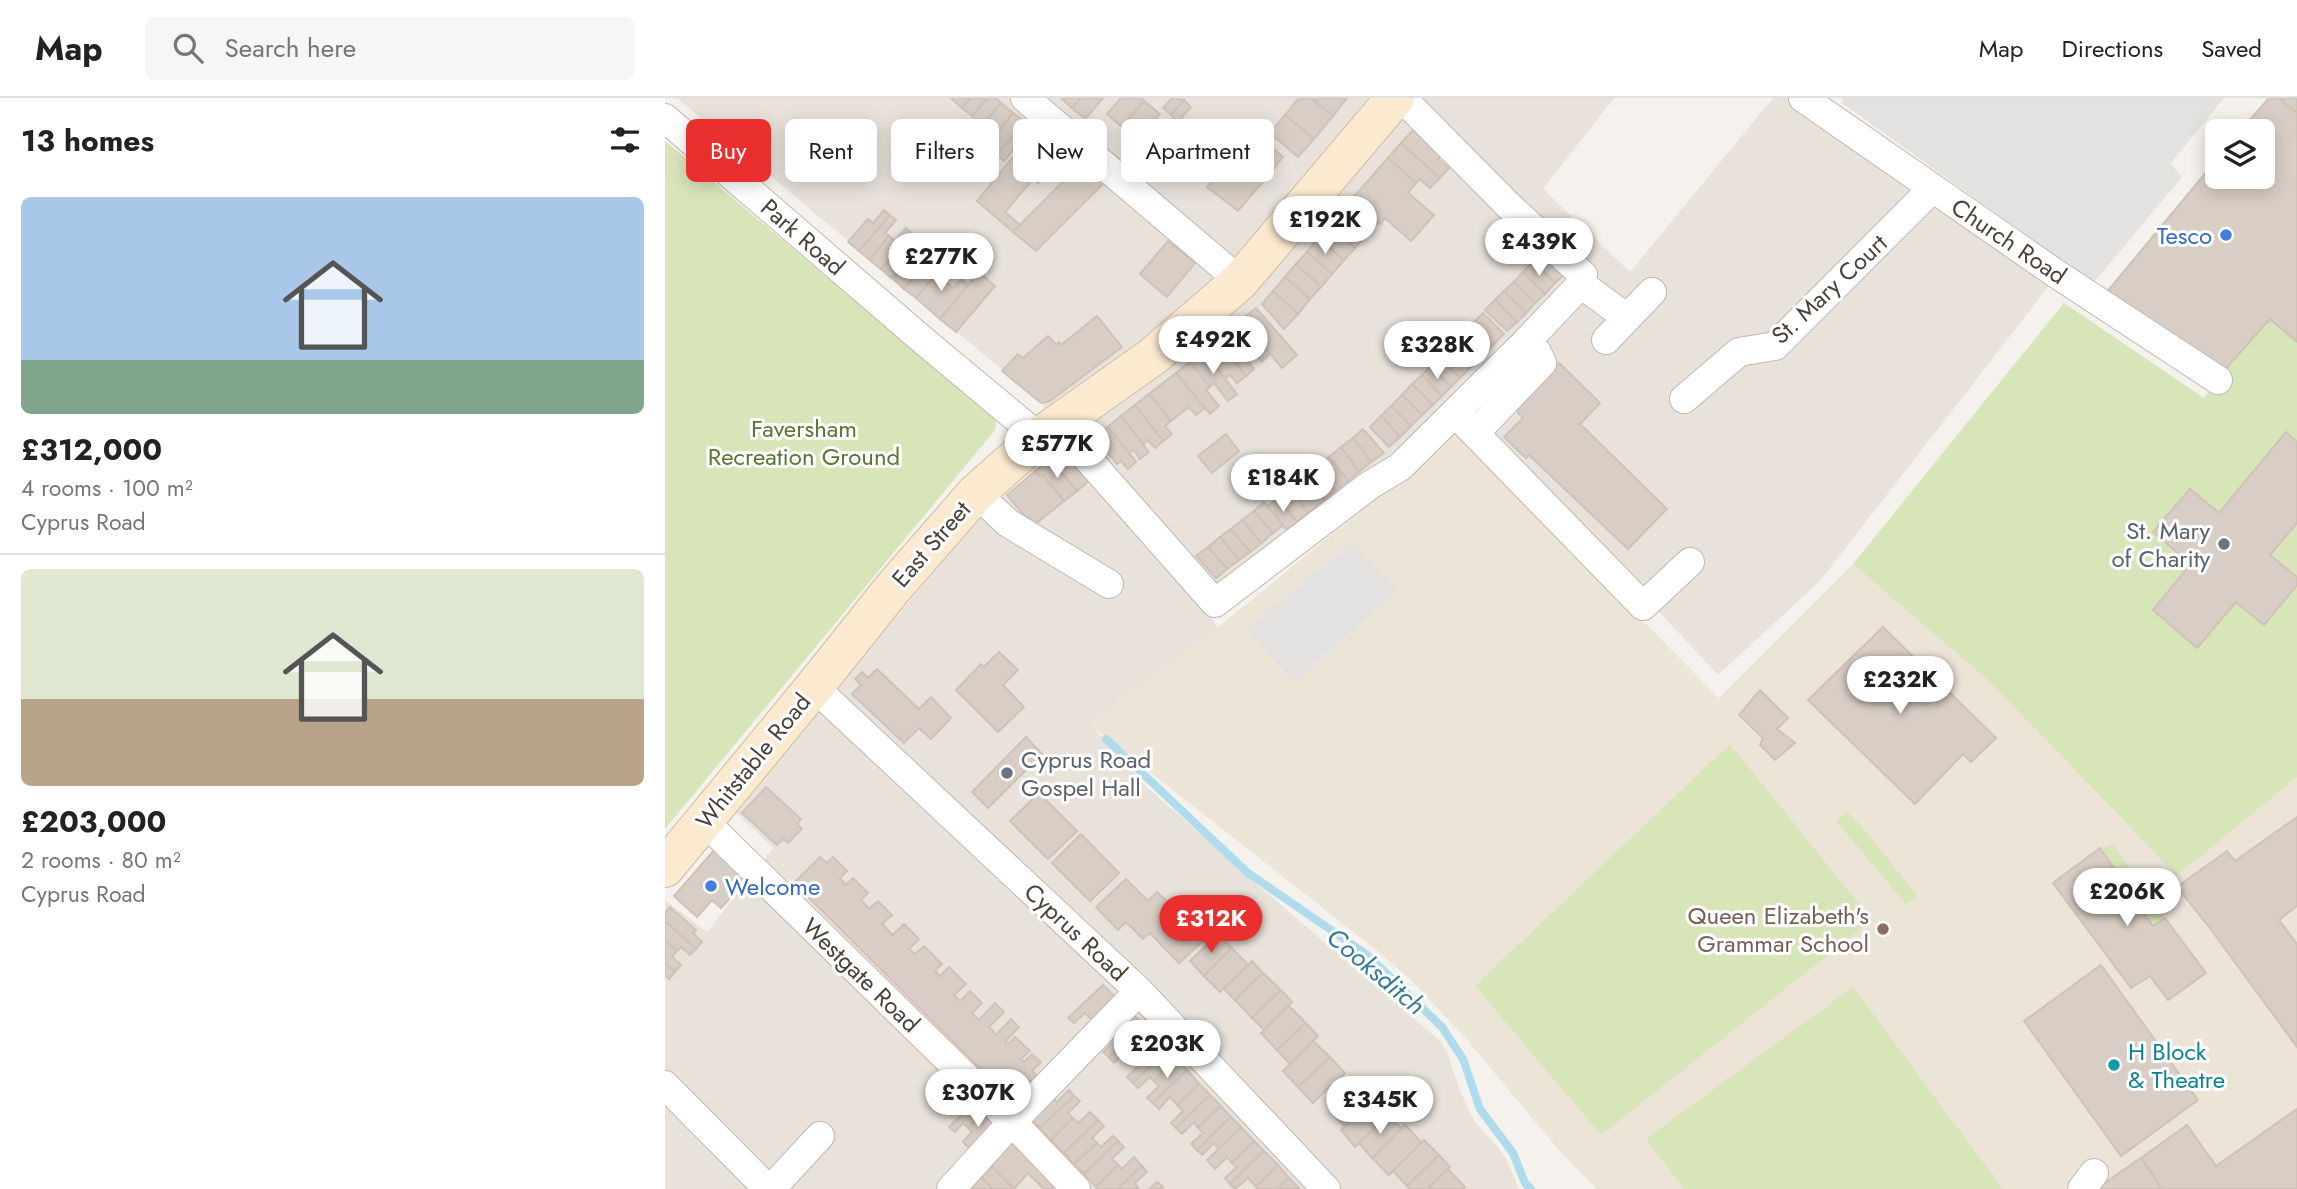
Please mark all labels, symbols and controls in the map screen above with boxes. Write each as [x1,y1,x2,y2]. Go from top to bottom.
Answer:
search box [145,17,635,80]
text: Map [35,25,103,72]
icon: search [169,29,207,67]
text: Search here [225,29,356,67]
text: Map [1979,31,2024,66]
text: Directions [2062,31,2163,66]
text: Saved [2201,31,2262,66]
text: 13 homes [21,119,154,162]
chip: Buy [686,119,771,182]
chip: Rent [785,119,877,182]
chip: Filters [891,119,999,182]
chip: New [1013,119,1107,182]
chip: Apartment [1121,119,1274,182]
map controls [2205,119,2275,189]
button: layers [2205,119,2275,189]
icon: filters [606,121,644,159]
street label: Church Road [1944,189,2074,293]
street label: Park Road [753,190,853,284]
pin: £192K [1276,197,1374,256]
text: £192K [1289,202,1361,236]
pin: £439K [1490,218,1588,278]
place label: Tesco [2157,218,2212,253]
text: £439K [1501,224,1577,258]
street label: St. Mary Court [1763,226,1895,352]
marker: Tesco [2218,227,2234,243]
pin: £277K [892,234,990,293]
text: £277K [905,239,977,273]
icon: home [270,242,396,368]
pin: £492K [1164,316,1262,376]
text: £492K [1175,322,1251,356]
pin: £328K [1388,322,1486,381]
text: £328K [1400,327,1474,361]
park label: Faversham Recreation Ground [708,411,900,474]
pin: £577K [1008,420,1106,480]
text: £577K [1021,426,1093,460]
text: £312,000 [21,428,162,471]
pin: £184K [1234,454,1332,514]
text: £184K [1247,460,1319,494]
text: 4 rooms · 100 m² [21,471,193,505]
street label: East Street [883,493,979,595]
text: Cyprus Road [21,505,146,539]
place label: St. Mary of Charity [2111,513,2210,576]
marker: St. Mary of Charity [2216,536,2232,552]
icon: home [270,614,396,740]
pin: £232K [1851,656,1949,716]
text: £232K [1863,662,1937,696]
street label: Whitstable Road [687,686,819,836]
place label: Cyprus Road Gospel Hall [1021,742,1151,805]
marker: Cyprus Road Gospel Hall [999,765,1015,781]
text: £203,000 [21,800,166,843]
text: 2 rooms · 80 m² [21,843,181,877]
pin: £206K [2078,868,2176,928]
place label: Welcome [725,869,820,904]
text: £206K [2089,874,2165,908]
street label: Cyprus Road [1016,875,1136,989]
text: Cyprus Road [21,877,146,911]
marker: Welcome [703,878,719,894]
pin: £312K [1162,896,1260,955]
place label: Queen Elizabeth's Grammar School [1688,898,1869,961]
text: £312K [1175,901,1247,935]
street label: Westgate Road [794,910,928,1040]
water label: Cooksditch [1318,918,1434,1024]
marker: Queen Elizabeth's Grammar School [1875,921,1891,937]
pin: £203K [1118,1020,1216,1080]
text: £203K [1130,1026,1204,1060]
place label: H Block & Theatre [2128,1034,2225,1097]
marker: H Block & Theatre [2106,1057,2122,1073]
pin: £307K [929,1070,1027,1129]
text: £307K [941,1075,1015,1109]
pin: £345K [1331,1076,1429,1136]
text: £345K [1342,1082,1418,1116]

